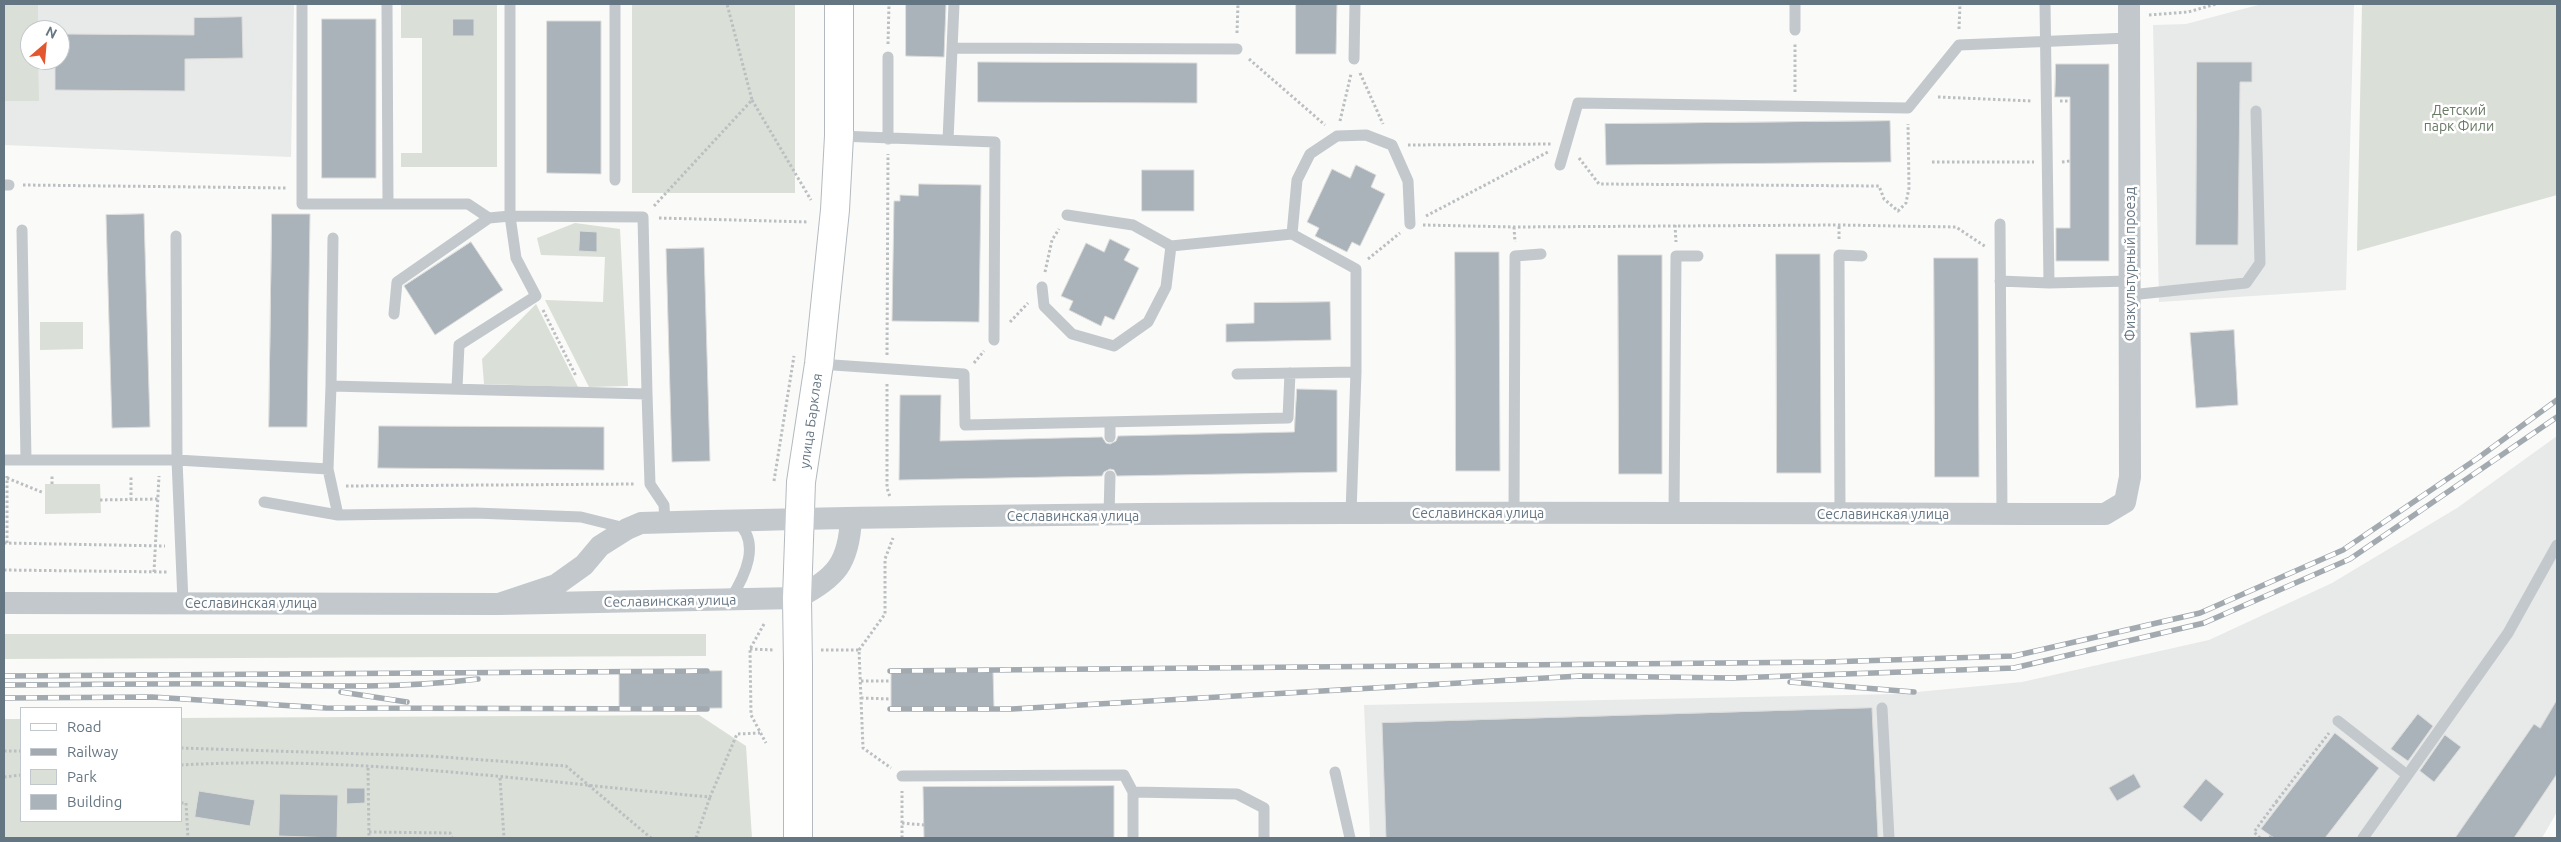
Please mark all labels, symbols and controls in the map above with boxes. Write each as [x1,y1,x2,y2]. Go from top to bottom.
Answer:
north arrow [20,20,70,70]
text: N [43,23,60,42]
park label: Детский парк Фили [2424,102,2494,134]
street label: Физкультурный проезд [2122,187,2138,341]
street label: улица Барклая [796,372,826,470]
street label: Сеславинская улица [1412,505,1544,521]
street label: Сеславинская улица [1817,506,1949,522]
street label: Сеславинская улица [1007,508,1139,524]
street label: Сеславинская улица [604,591,736,611]
street label: Сеславинская улица [185,595,317,611]
legend [20,707,182,822]
text: Road [67,718,102,735]
text: Railway [67,743,118,760]
text: Park [67,768,97,785]
text: Building [67,793,122,810]

